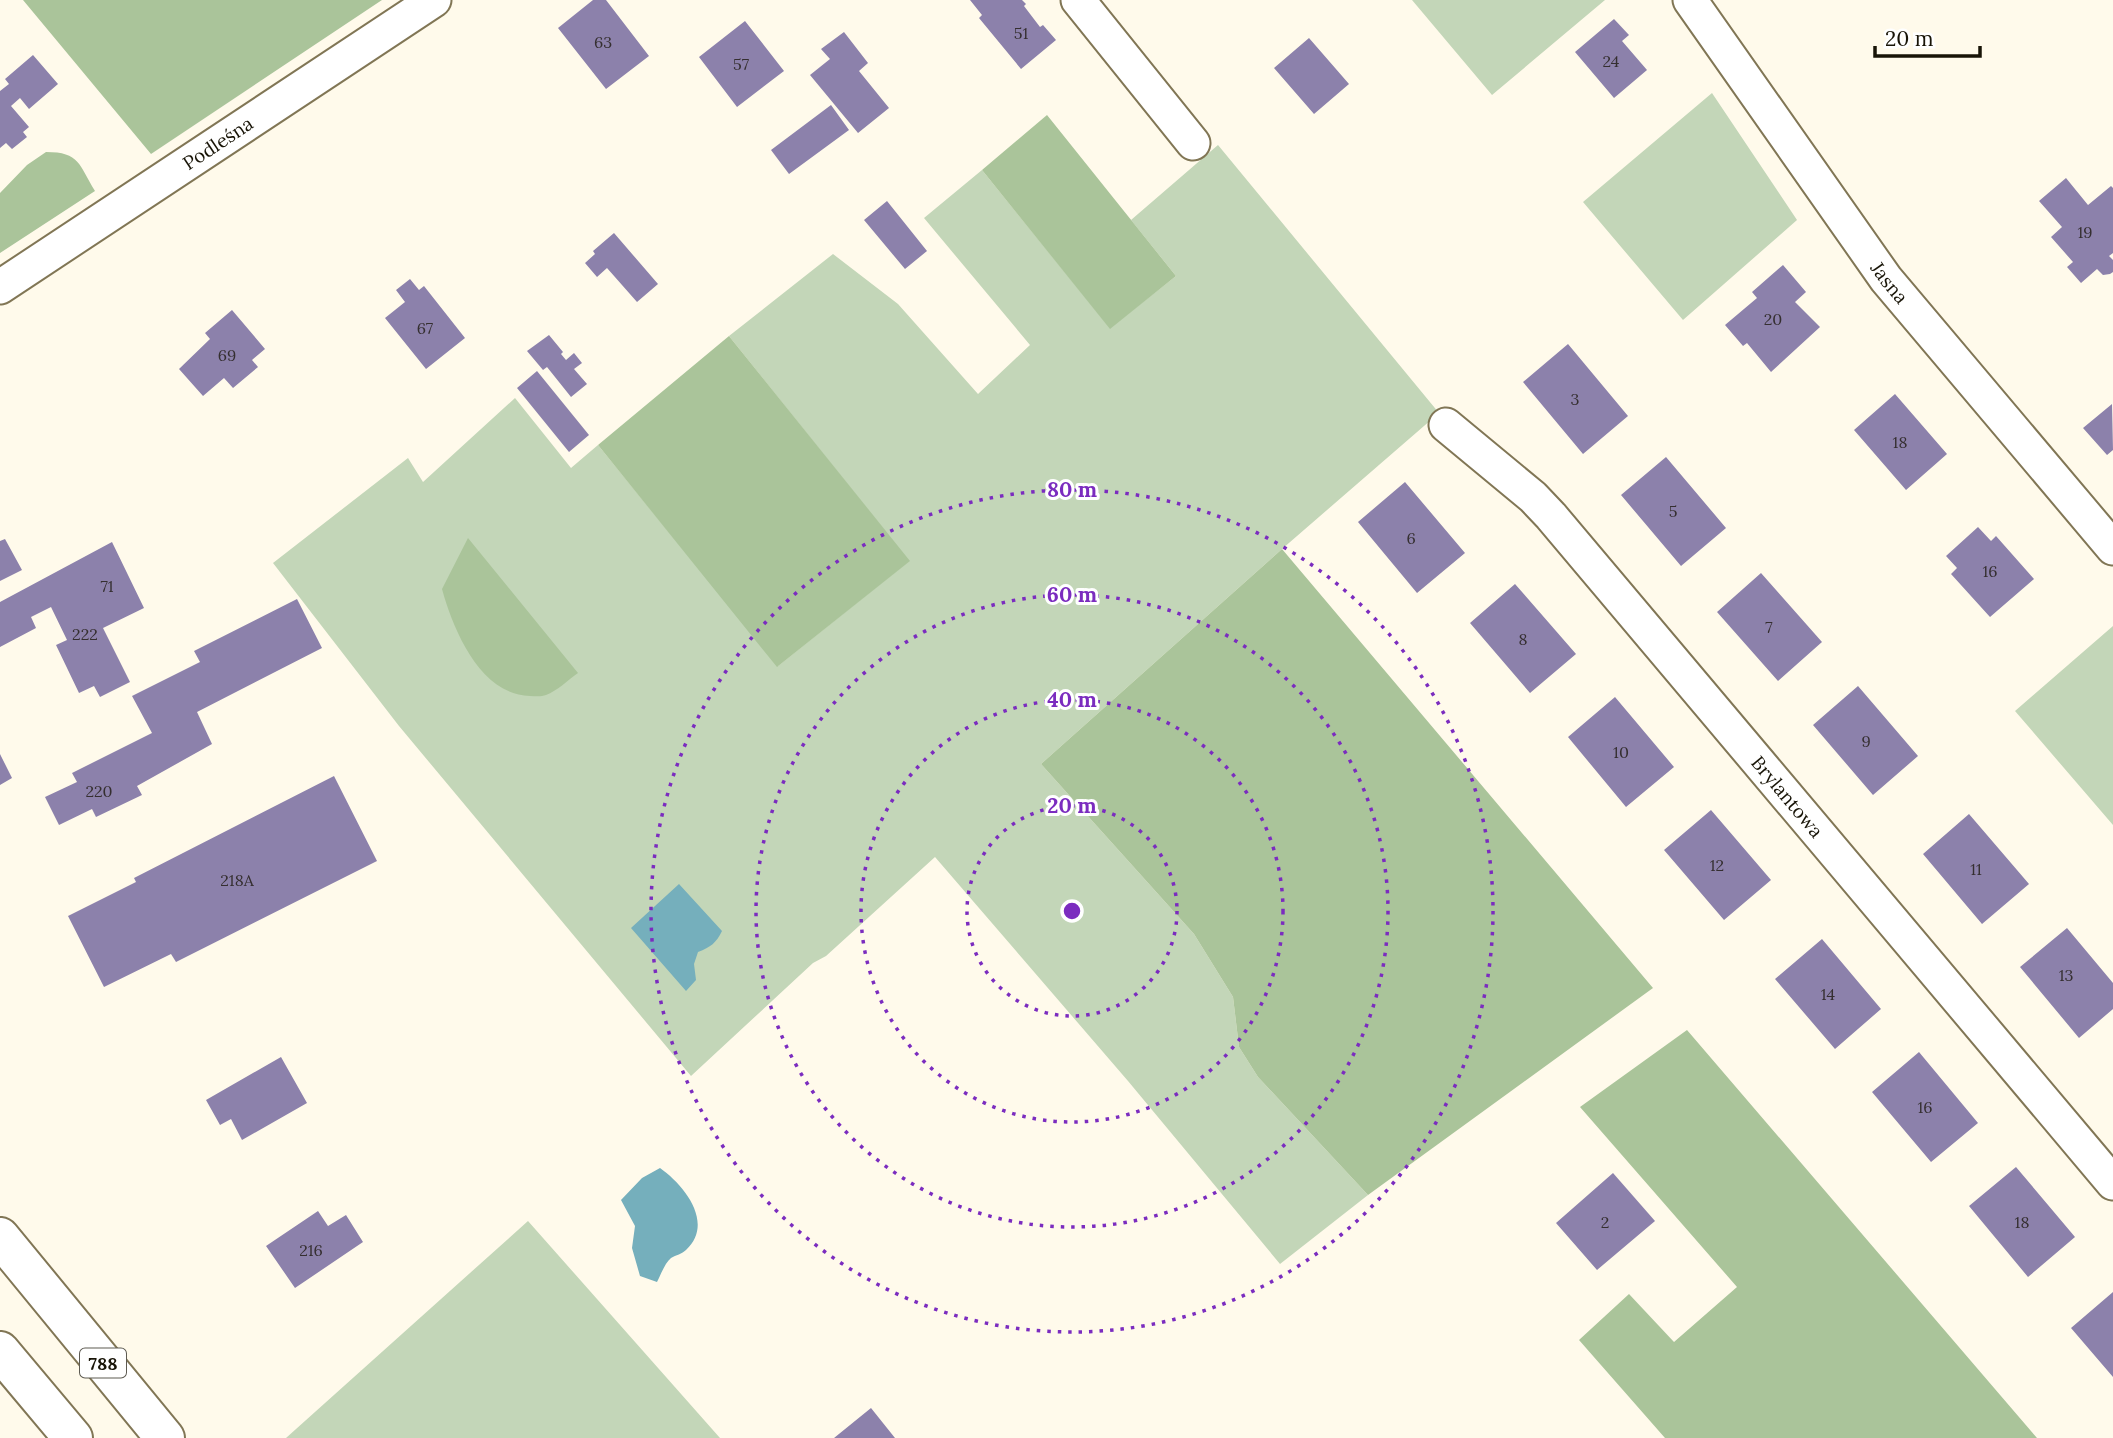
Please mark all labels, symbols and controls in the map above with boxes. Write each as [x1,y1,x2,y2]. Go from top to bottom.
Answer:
scale bar [1875,14,1980,58]
house number: 51 [1014,23,1028,43]
text: 20 m [1885,25,1934,52]
house number: 63 [594,32,612,52]
house number: 24 [1603,51,1620,71]
house number: 57 [733,54,750,74]
street label: Podleśna [178,111,258,175]
house number: 19 [2077,222,2093,242]
street label: Jasna [1865,256,1914,309]
house number: 20 [1764,309,1782,329]
house number: 67 [417,318,434,338]
house number: 69 [218,345,236,365]
house number: 3 [1571,389,1580,409]
house number: 18 [1893,432,1907,452]
text: 80 m [1047,476,1097,503]
house number: 5 [1669,501,1677,521]
house number: 6 [1406,528,1416,548]
house number: 16 [1982,561,1998,581]
house number: 71 [100,576,114,596]
text: 60 m [1047,581,1097,608]
house number: 7 [1765,617,1773,637]
house number: 222 [72,624,98,644]
house number: 8 [1519,629,1528,649]
text: 40 m [1047,686,1097,713]
house number: 9 [1861,731,1871,751]
house number: 10 [1613,742,1629,762]
street label: Brylantowa [1746,751,1829,843]
house number: 220 [85,781,113,801]
text: 20 m [1047,792,1097,819]
house number: 12 [1710,855,1724,875]
house number: 11 [1970,859,1982,879]
house number: 218A [220,870,255,890]
centre of rings [1060,899,1084,923]
house number: 13 [2059,965,2073,985]
house number: 14 [1821,984,1836,1004]
house number: 16 [1917,1097,1933,1117]
house number: 2 [1601,1212,1609,1232]
house number: 18 [2015,1212,2029,1232]
house number: 216 [299,1240,323,1260]
road number: 788 [80,1348,126,1378]

